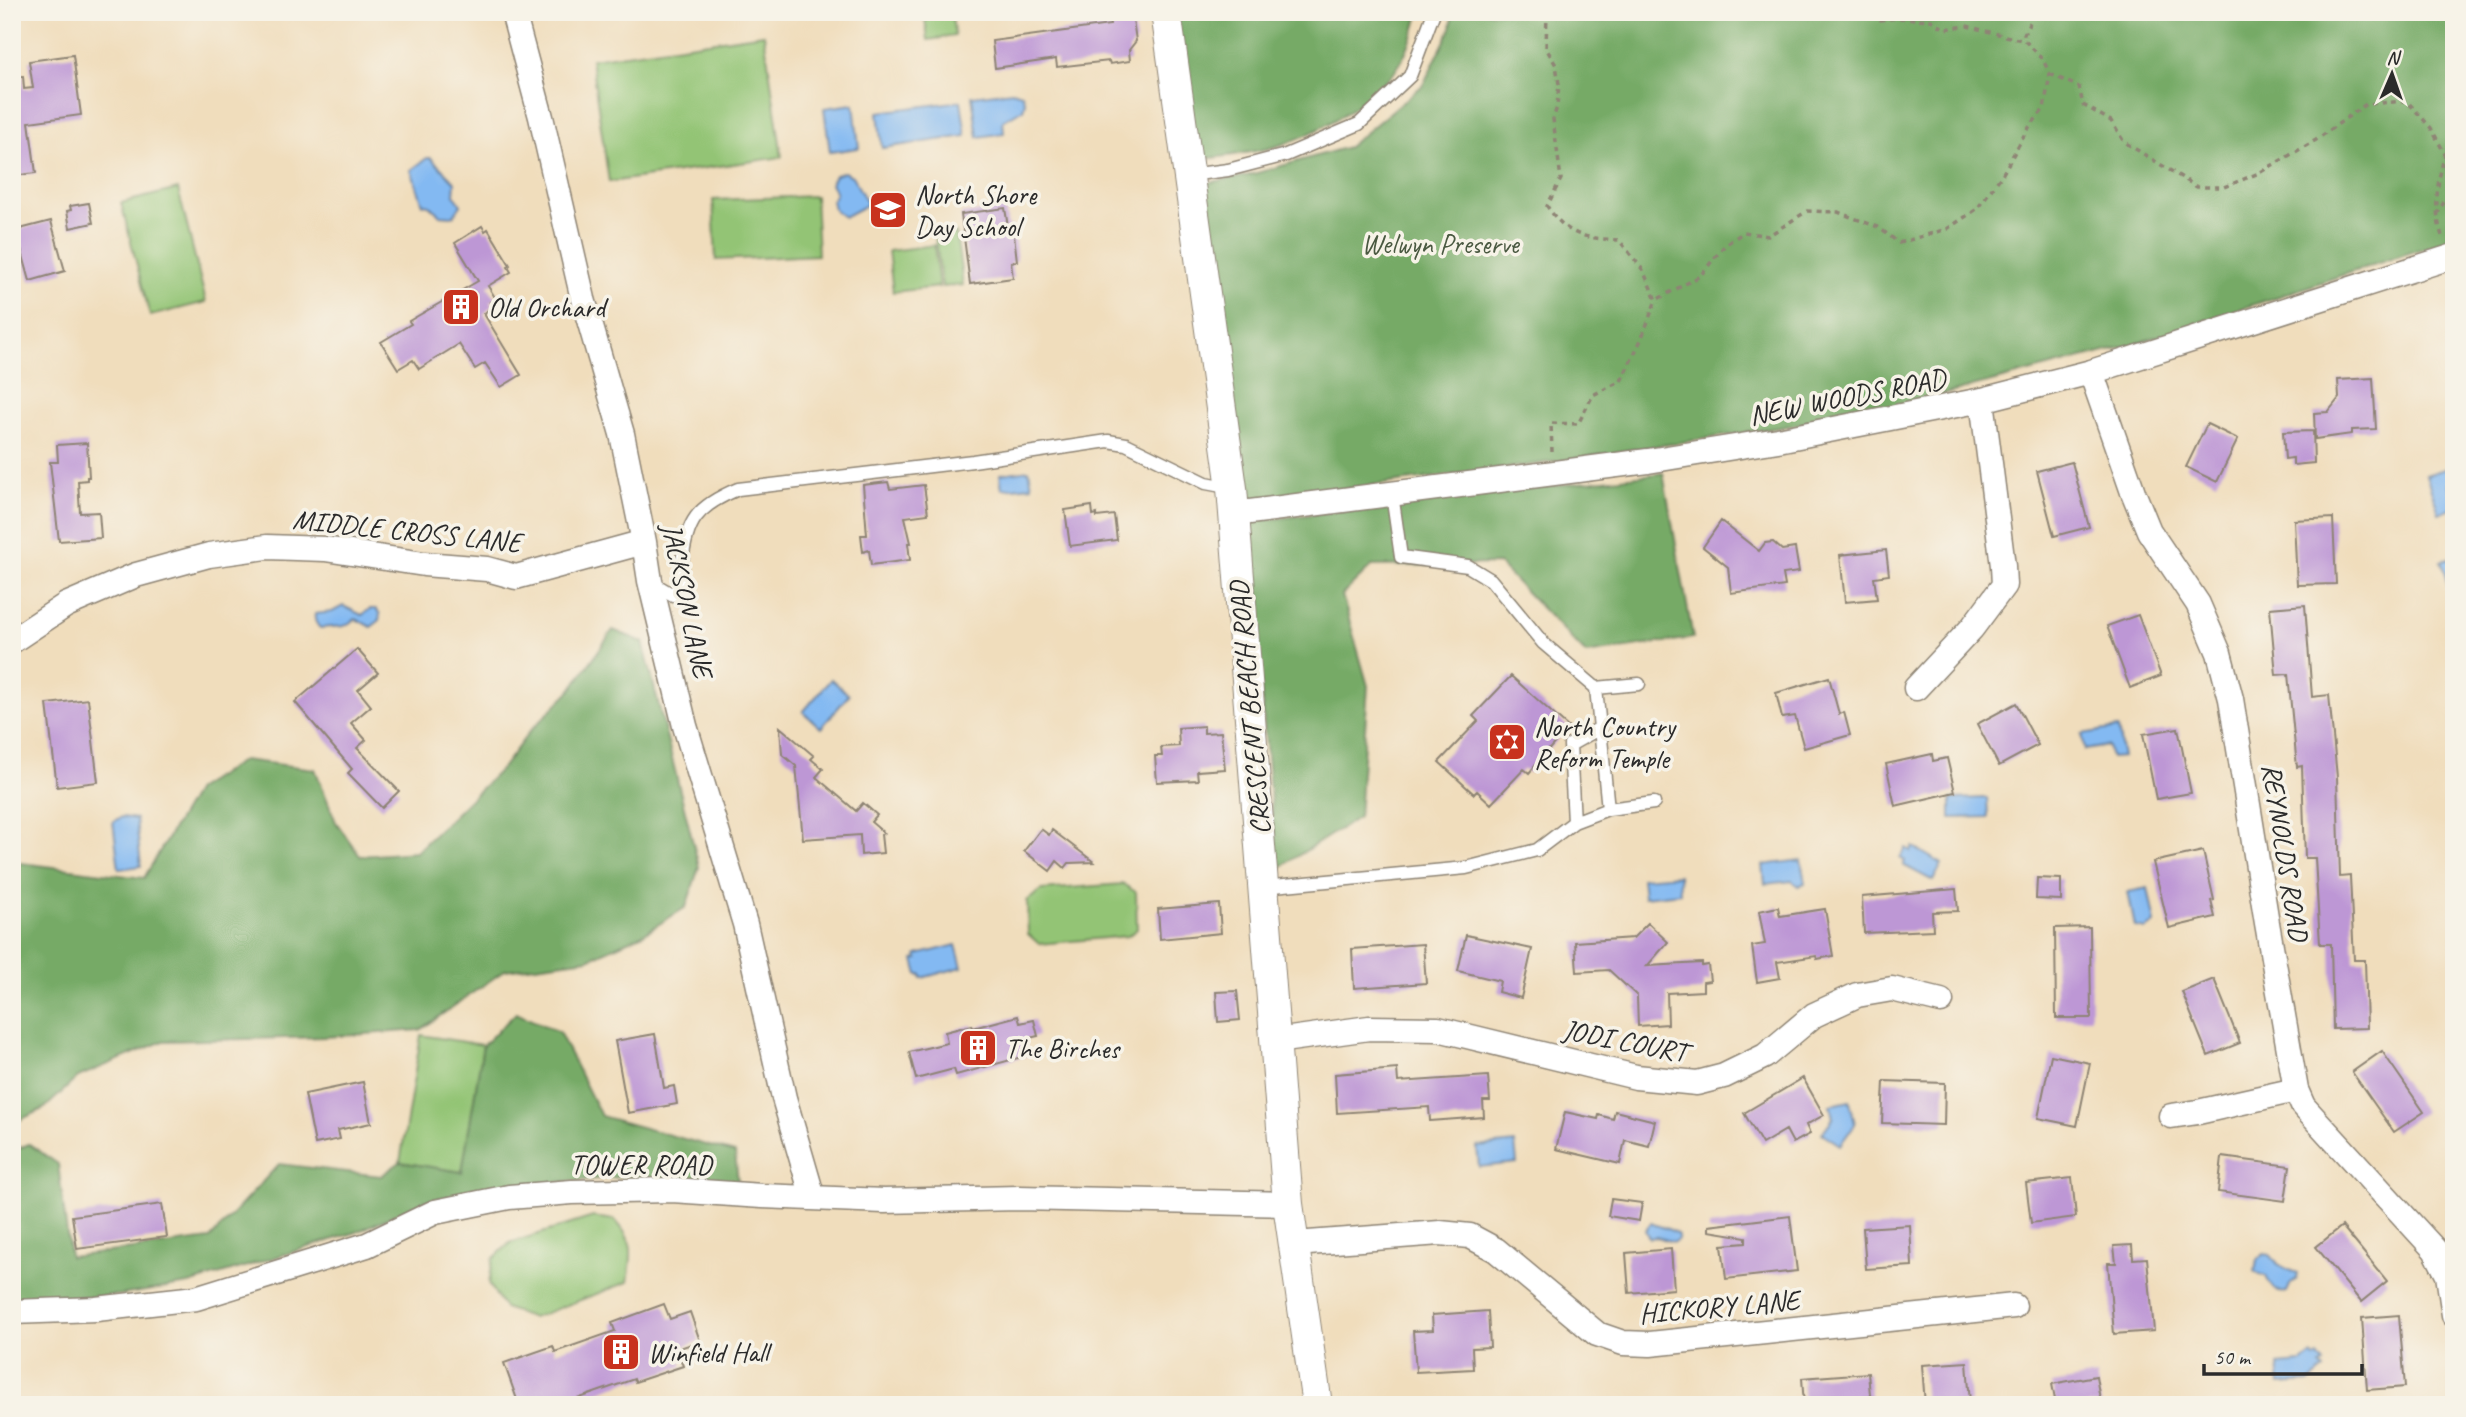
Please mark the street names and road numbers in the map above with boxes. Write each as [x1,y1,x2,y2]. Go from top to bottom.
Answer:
street label: NEW WOODS ROAD [1746,360,1951,433]
street label: MIDDLE CROSS LANE [291,501,526,560]
street label: JACKSON LANE [654,518,722,683]
street label: CRESCENT BEACH ROAD [1221,578,1278,836]
street label: REYNOLDS ROAD [2254,761,2317,945]
street label: JODI COURT [1558,1011,1697,1071]
street label: TOWER ROAD [570,1147,713,1182]
street label: HICKORY LANE [1638,1282,1804,1331]

